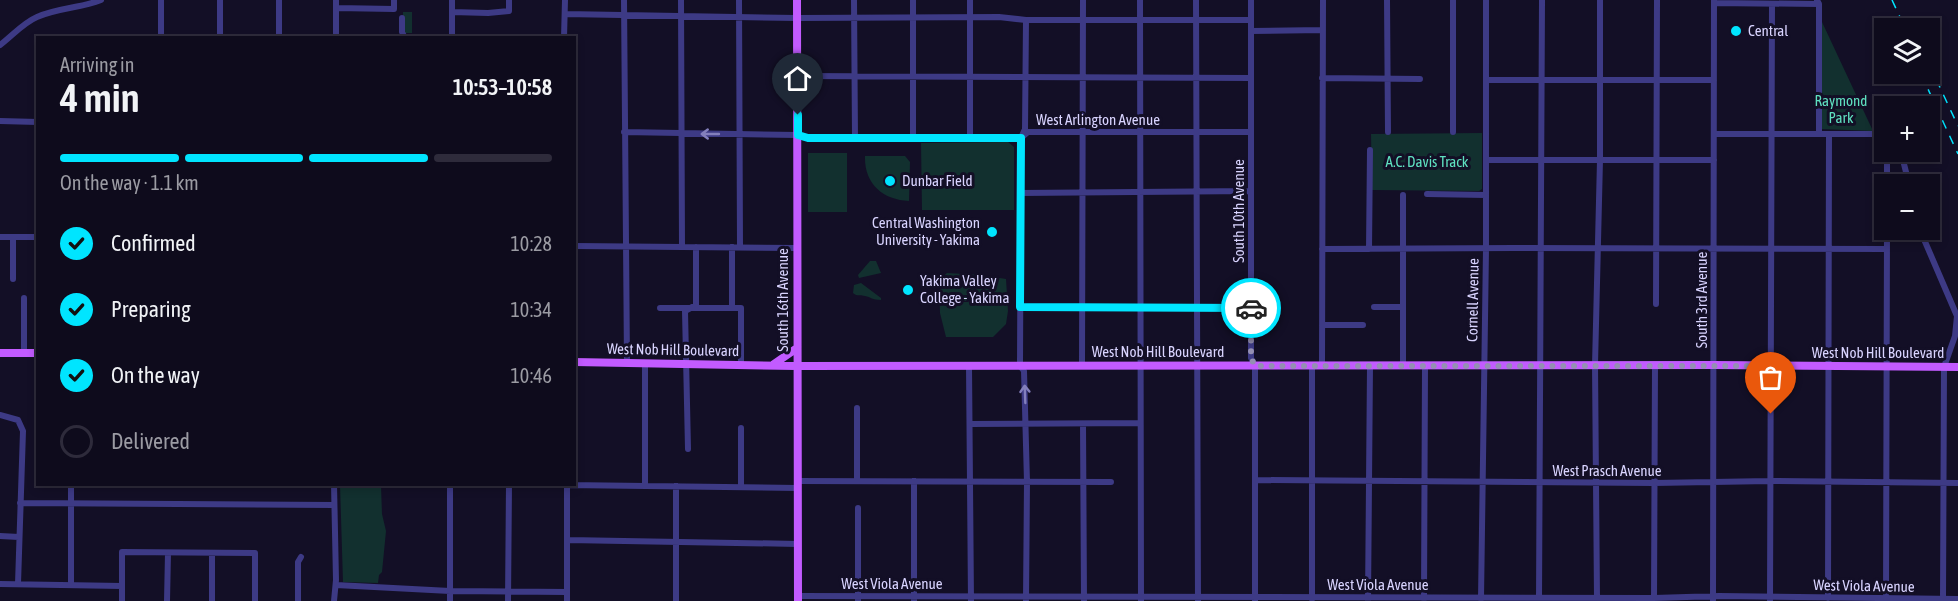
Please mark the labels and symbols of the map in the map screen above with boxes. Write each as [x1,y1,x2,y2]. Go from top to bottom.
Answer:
place label: Central [1748,22,1788,39]
marker: Central [1729,24,1743,38]
pin [772,53,823,115]
park label: Raymond Park [1815,92,1867,126]
street label: West Arlington Avenue [1036,111,1160,128]
one-way arrow [700,128,720,140]
park label: A.C. Davis Track [1386,153,1469,170]
street label: South 10th Avenue [1230,159,1247,263]
place label: Dunbar Field [902,172,973,189]
marker: Dunbar Field [883,174,897,188]
place label: Central Washington University - Yakima [872,214,980,248]
marker: Central Washington University - Yakima [985,225,999,239]
street label: South 16th Avenue [774,248,791,352]
street label: South 3rd Avenue [1693,252,1710,348]
street label: Cornell Avenue [1463,258,1482,342]
place label: Yakima Valley College - Yakima [920,272,1009,306]
courier [1221,278,1281,338]
marker: Yakima Valley College - Yakima [901,283,915,297]
street label: West Nob Hill Boulevard [607,340,739,359]
street label: West Nob Hill Boulevard [1092,343,1224,360]
street label: West Nob Hill Boulevard [1812,344,1944,361]
pin [1745,352,1796,414]
one-way arrow [1019,384,1030,404]
street label: West Prasch Avenue [1552,462,1662,479]
street label: West Viola Avenue [841,575,943,592]
street label: West Viola Avenue [1327,576,1429,593]
street label: West Viola Avenue [1813,576,1915,595]

